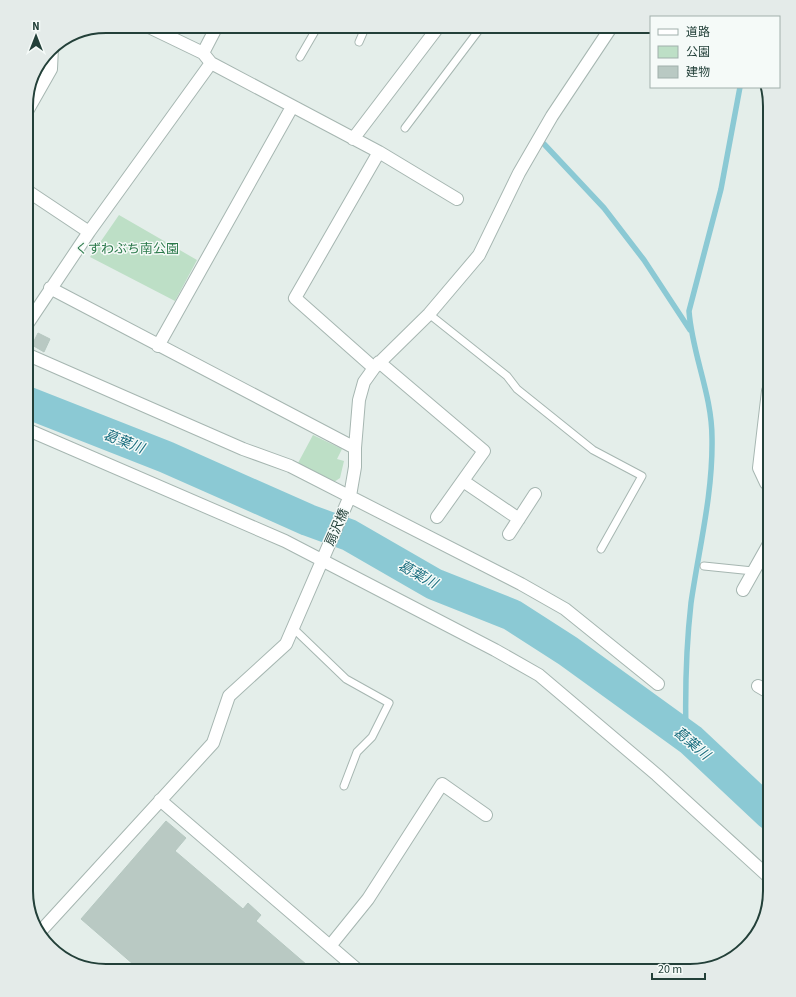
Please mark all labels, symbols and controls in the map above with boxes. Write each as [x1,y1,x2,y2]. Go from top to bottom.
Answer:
north arrow [16,16,56,56]
legend [650,16,780,88]
text: N [32,19,40,34]
text: 道路 [686,24,710,41]
text: 公園 [686,44,710,61]
text: 建物 [686,64,710,81]
park label: くずわぶち南公園 [75,240,179,258]
water label: 葛葉川 [100,425,149,460]
street label: 扇沢橋 [321,506,353,549]
water label: 葛葉川 [394,556,442,595]
water label: 葛葉川 [669,723,715,766]
scale bar [652,955,705,981]
text: 20 m [658,961,682,978]

